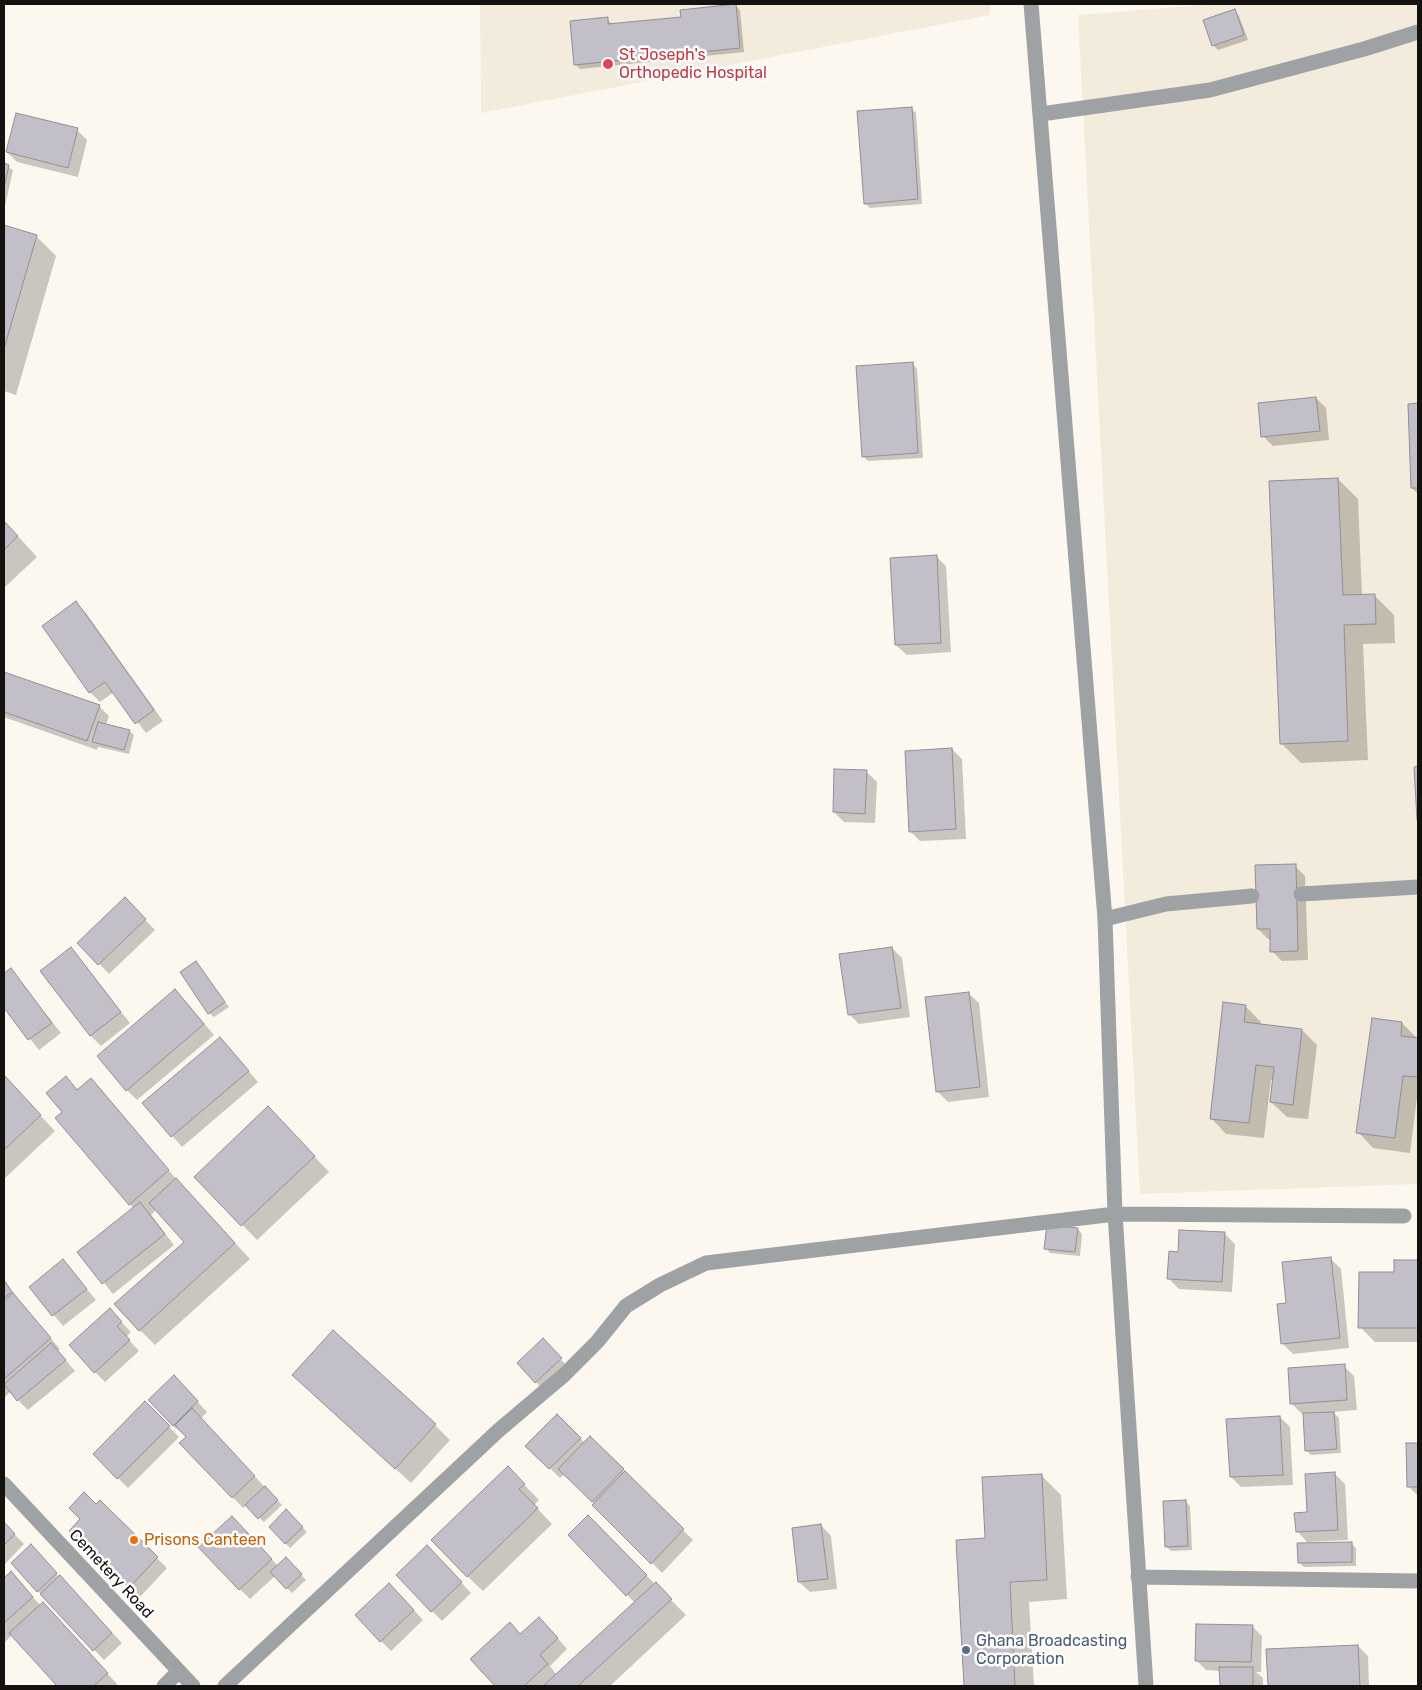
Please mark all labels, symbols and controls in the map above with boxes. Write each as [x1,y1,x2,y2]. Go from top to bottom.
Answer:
place label: St Joseph's Orthopedic Hospital [619,45,767,83]
marker: St Joseph's Orthopedic Hospital [601,57,615,71]
street label: Cemetery Road [65,1526,157,1622]
place label: Prisons Canteen [144,1530,266,1550]
marker: Prisons Canteen [128,1534,140,1546]
place label: Ghana Broadcasting Corporation [976,1631,1127,1669]
marker: Ghana Broadcasting Corporation [960,1644,972,1656]

